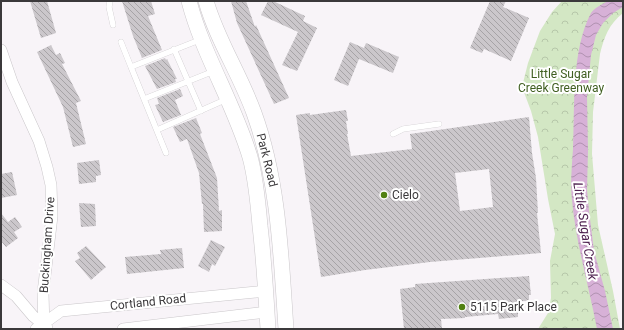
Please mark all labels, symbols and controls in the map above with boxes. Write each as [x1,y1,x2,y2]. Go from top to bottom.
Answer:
park label: Little Sugar Creek Greenway [518,67,604,95]
street label: Park Road [254,132,280,188]
water label: Little Sugar Creek [570,181,601,282]
place label: Cielo [392,188,419,202]
marker: Cielo [379,190,389,200]
street label: Buckingham Drive [37,196,57,294]
street label: Cortland Road [109,291,187,313]
place label: 5115 Park Place [470,300,557,314]
marker: 5115 Park Place [457,302,467,312]

